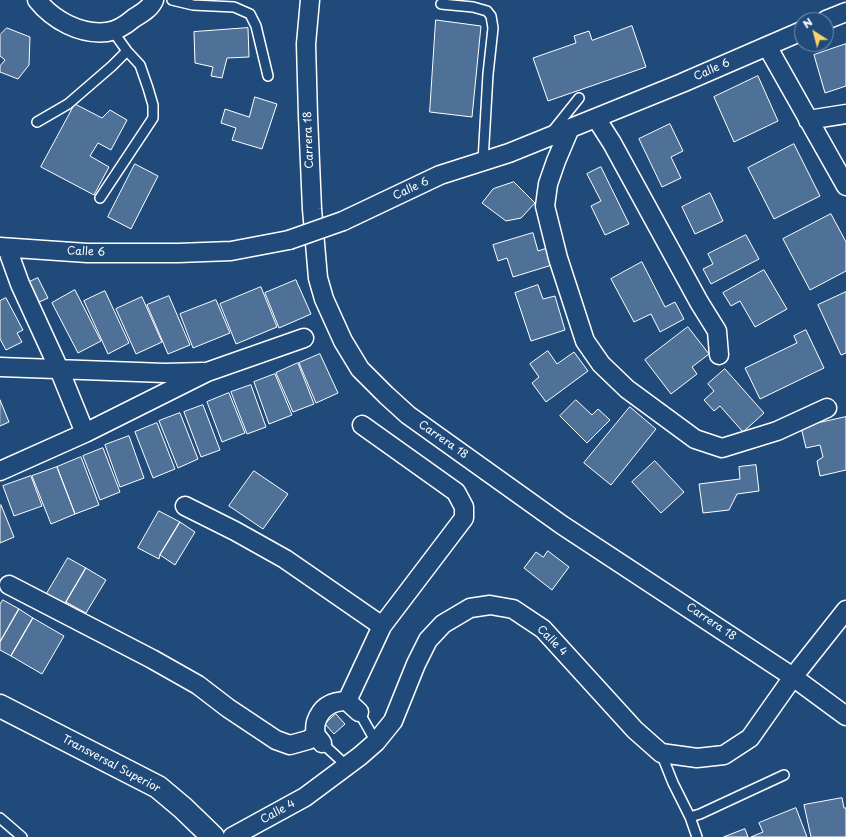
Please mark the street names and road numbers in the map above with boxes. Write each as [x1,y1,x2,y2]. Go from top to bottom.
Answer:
street label: Calle 6 [692,56,732,84]
street label: Carrera 18 [301,111,317,169]
street label: Calle 6 [391,175,431,203]
street label: Calle 6 [67,245,105,259]
street label: Carrera 18 [416,418,470,462]
street label: Carrera 18 [683,600,739,644]
street label: Calle 4 [534,623,570,659]
street label: Transversal Superior [59,732,163,796]
street label: Calle 4 [258,797,298,827]

